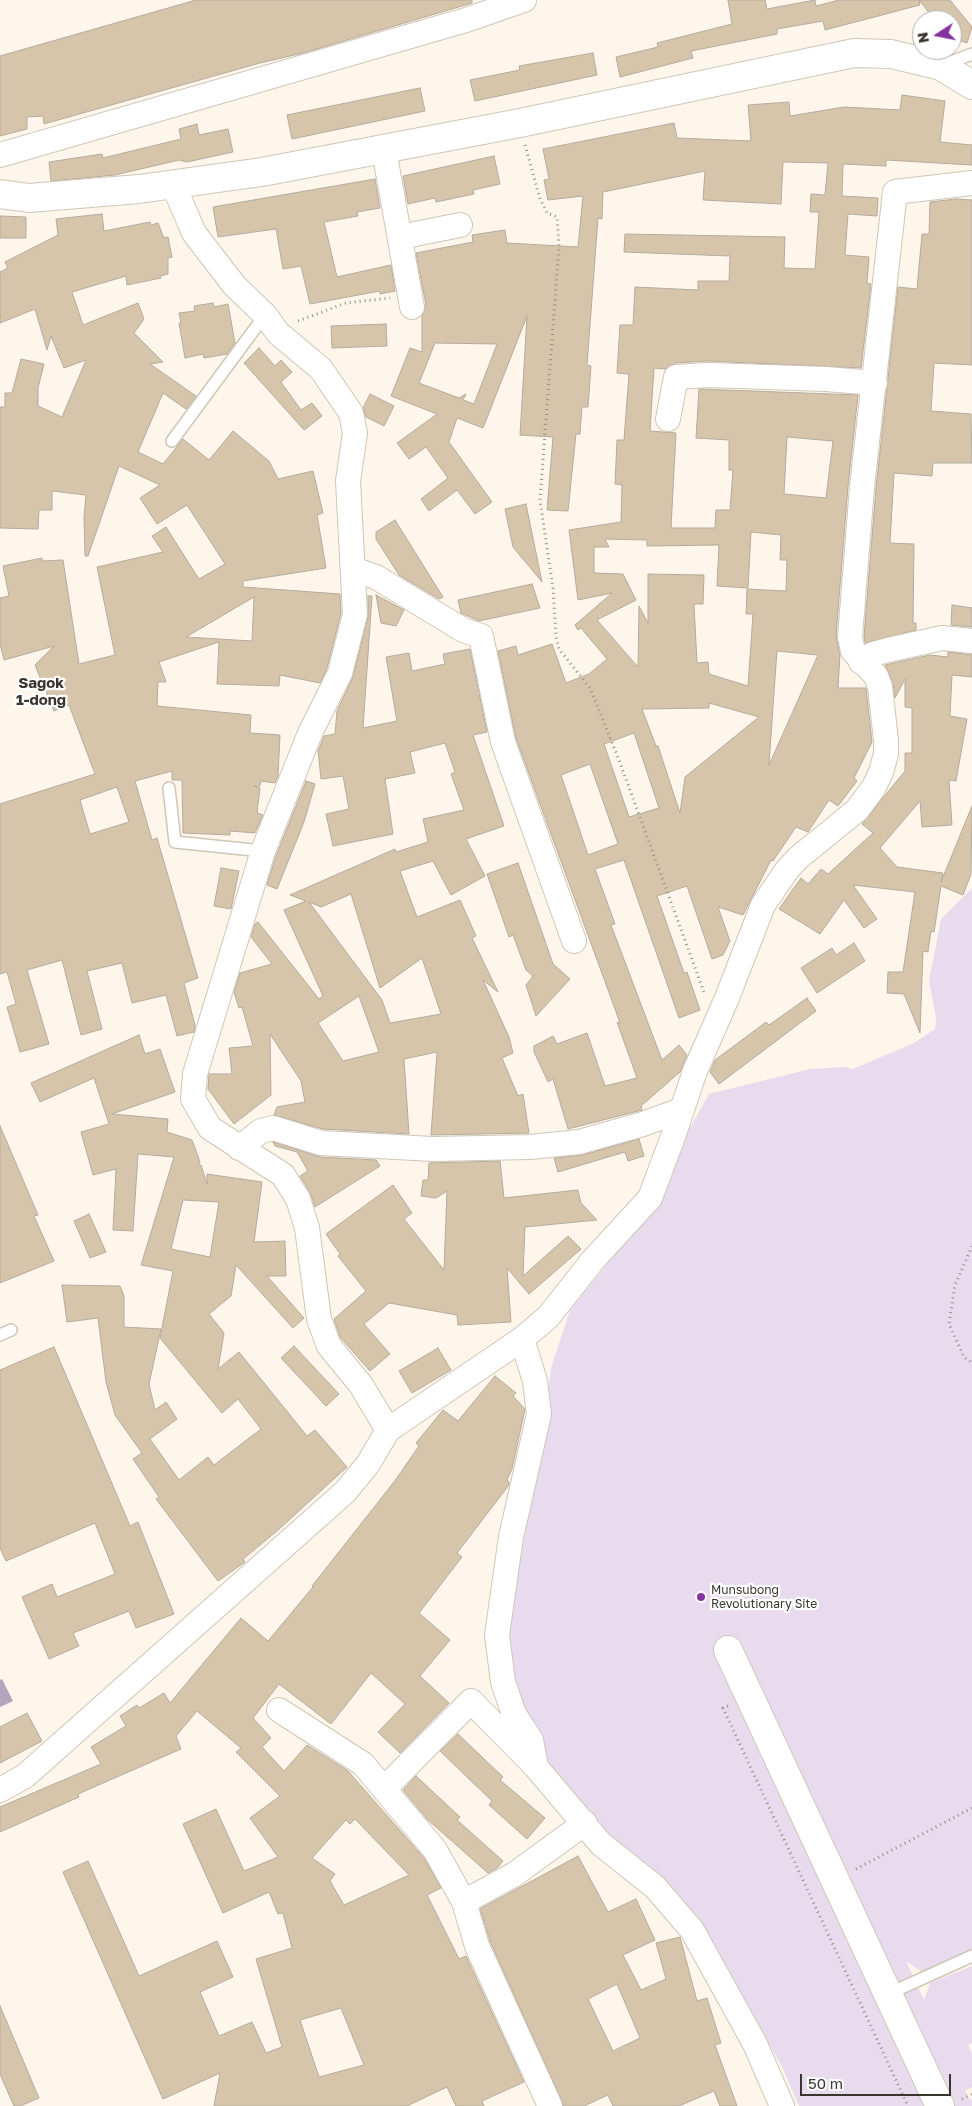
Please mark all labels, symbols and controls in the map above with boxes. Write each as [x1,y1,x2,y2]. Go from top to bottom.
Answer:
north arrow [912,10,962,60]
text: N [913,31,932,45]
district label: Sagok 1-dong [16,674,66,709]
place label: Munsubong Revolutionary Site [711,1583,817,1611]
marker: Munsubong Revolutionary Site [695,1591,707,1603]
scale bar [802,2064,953,2096]
text: 50 m [808,2074,843,2092]

